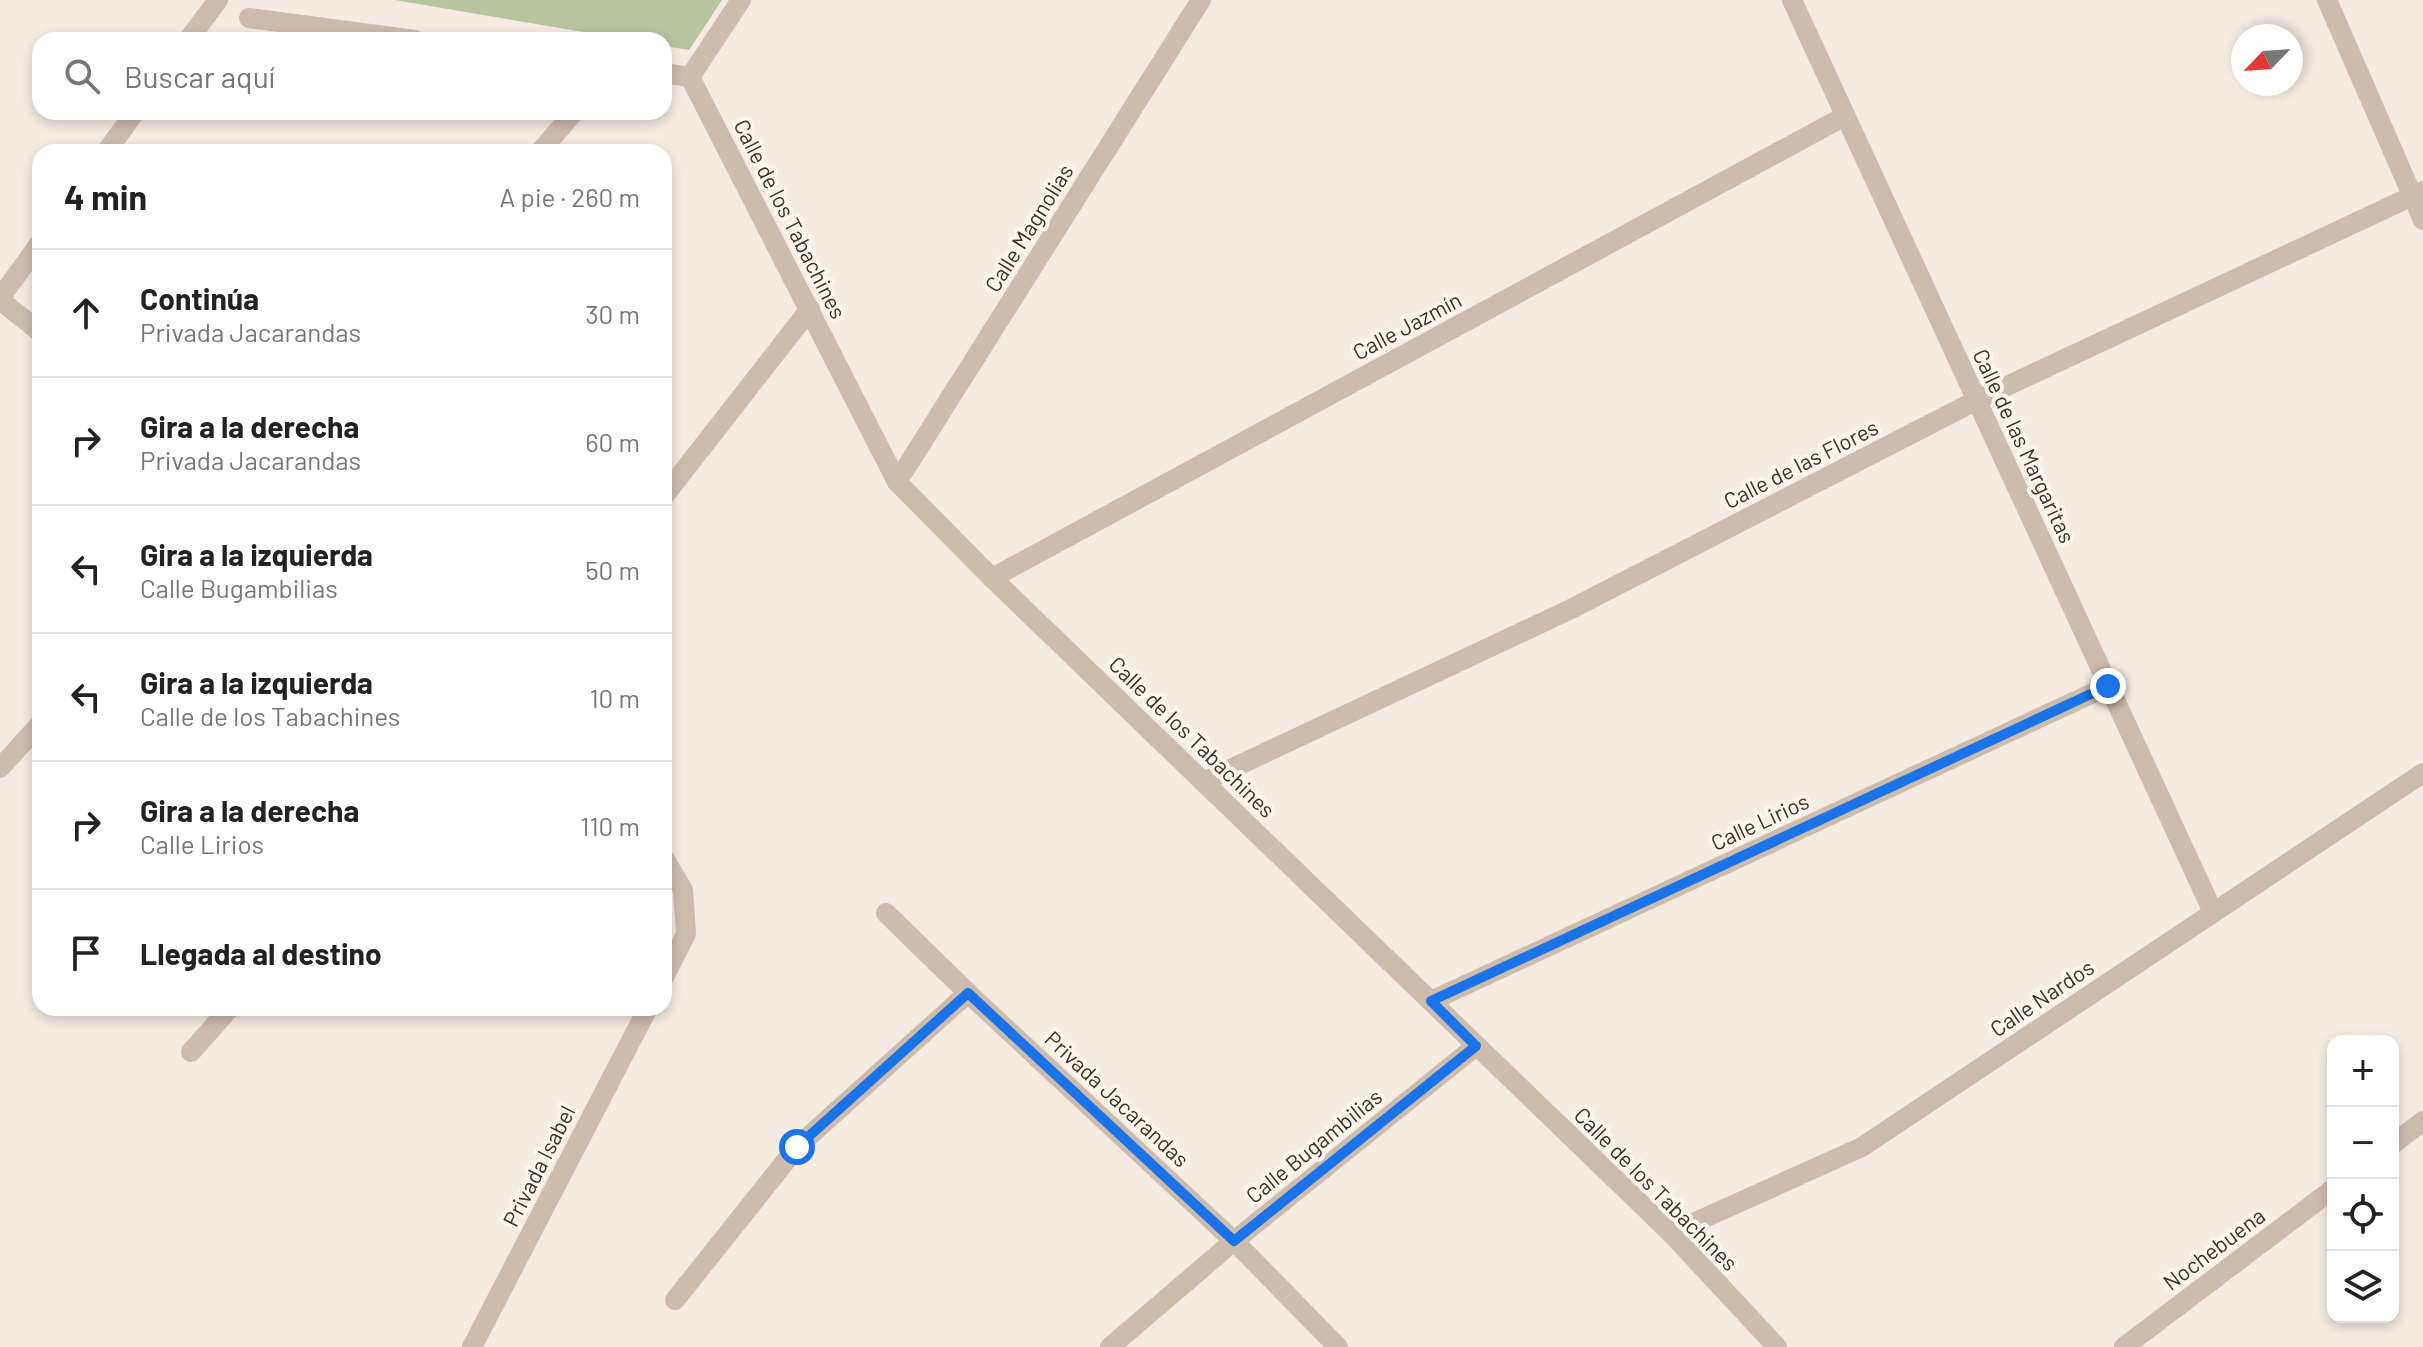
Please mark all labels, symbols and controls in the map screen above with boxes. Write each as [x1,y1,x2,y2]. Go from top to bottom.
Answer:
north arrow [2231,24,2303,96]
search box [32,32,672,120]
icon: search [60,54,104,98]
text: Buscar aquí [124,58,275,94]
street label: Calle de los Tabachines [729,115,852,323]
street label: Calle Magnolias [979,159,1078,296]
text: 4 min [64,176,147,217]
text: A pie · 260 m [500,181,640,212]
text: Continúa [140,280,259,316]
street label: Calle Jazmín [1348,286,1465,365]
icon: ahead [64,291,108,335]
text: 30 m [585,298,640,329]
text: Privada Jacarandas [140,316,361,347]
street label: Calle de las Margaritas [1968,344,2081,547]
text: Gira a la derecha [140,408,359,444]
street label: Calle de las Flores [1719,413,1882,513]
icon: right [64,419,108,463]
text: 60 m [585,426,640,457]
text: Privada Jacarandas [140,444,361,475]
text: Gira a la izquierda [140,536,373,572]
icon: left [64,547,108,591]
text: 50 m [585,554,640,585]
text: Calle Bugambilias [140,572,338,603]
street label: Calle de los Tabachines [1104,650,1281,822]
text: Gira a la izquierda [140,664,373,700]
route end [2090,668,2126,704]
icon: left [64,675,108,719]
text: 10 m [590,682,640,713]
text: Calle de los Tabachines [140,700,400,731]
street label: Calle Lirios [1707,787,1813,855]
text: Gira a la derecha [140,792,359,828]
icon: right [64,803,108,847]
text: 110 m [580,810,640,841]
text: Calle Lirios [140,828,264,859]
icon: arrive [64,931,108,975]
text: Llegada al destino [140,935,382,971]
street label: Calle Nardos [1985,953,2098,1041]
street label: Privada Jacarandas [1040,1025,1195,1172]
map controls [2327,1035,2399,1323]
button: + [2327,1035,2399,1107]
street label: Calle Bugambilias [1240,1082,1387,1208]
street label: Privada Isabel [497,1101,580,1230]
street label: Calle de los Tabachines [1570,1101,1744,1275]
button: − [2327,1107,2399,1179]
route start [779,1129,815,1165]
button: locate [2327,1179,2399,1251]
street label: Nochebuena [2158,1202,2269,1295]
button: layers [2327,1251,2399,1323]

